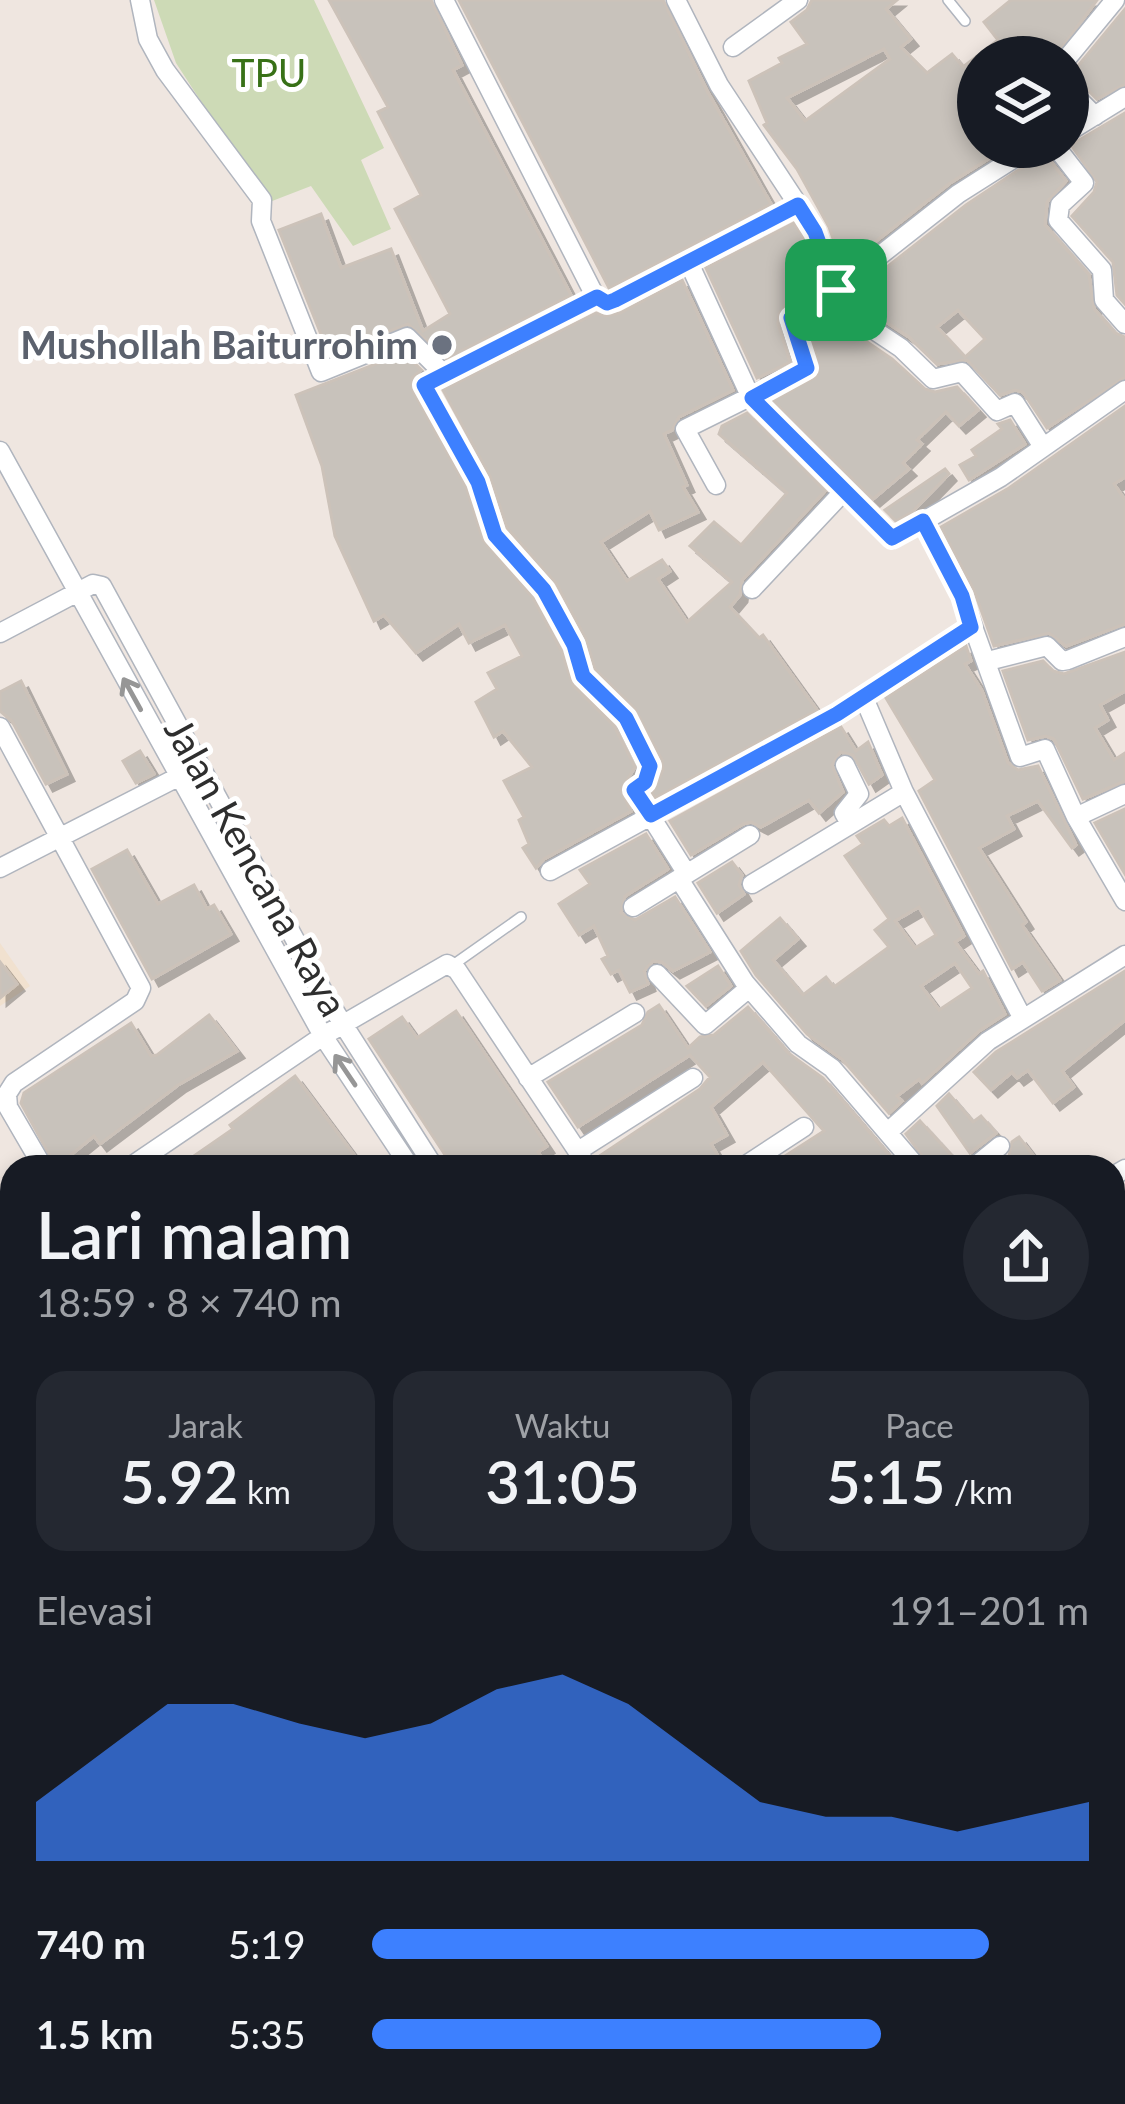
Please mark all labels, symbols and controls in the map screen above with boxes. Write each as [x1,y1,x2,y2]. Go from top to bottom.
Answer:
map controls [957,36,1089,168]
button: layers [957,36,1089,168]
park label: TPU [231,49,307,95]
pin [785,239,887,341]
icon: arrive [803,257,869,323]
place label: Mushollah Baiturrohim [20,321,418,367]
marker: Mushollah Baiturrohim [429,332,455,358]
one-way arrow [120,677,143,712]
street label: Jalan Kencana Raya [156,710,358,1023]
one-way arrow [333,1053,358,1087]
text: Lari malam [36,1194,352,1273]
button: share [963,1194,1089,1320]
text: 18:59 · 8 × 740 m [36,1279,341,1325]
text: Jarak [168,1405,243,1445]
text: Waktu [515,1405,610,1445]
text: Pace [885,1405,954,1445]
text: 5.92 [120,1445,239,1517]
text: 31:05 [485,1445,640,1517]
text: 5:15 [826,1445,946,1517]
text: km [239,1471,291,1511]
text: /km [946,1471,1013,1511]
text: Elevasi [36,1587,153,1633]
text: 191–201 m [889,1587,1089,1633]
text: 740 m [36,1921,146,1967]
text: 5:19 [228,1921,306,1967]
text: 1.5 km [36,2011,154,2057]
text: 5:35 [228,2011,306,2057]

